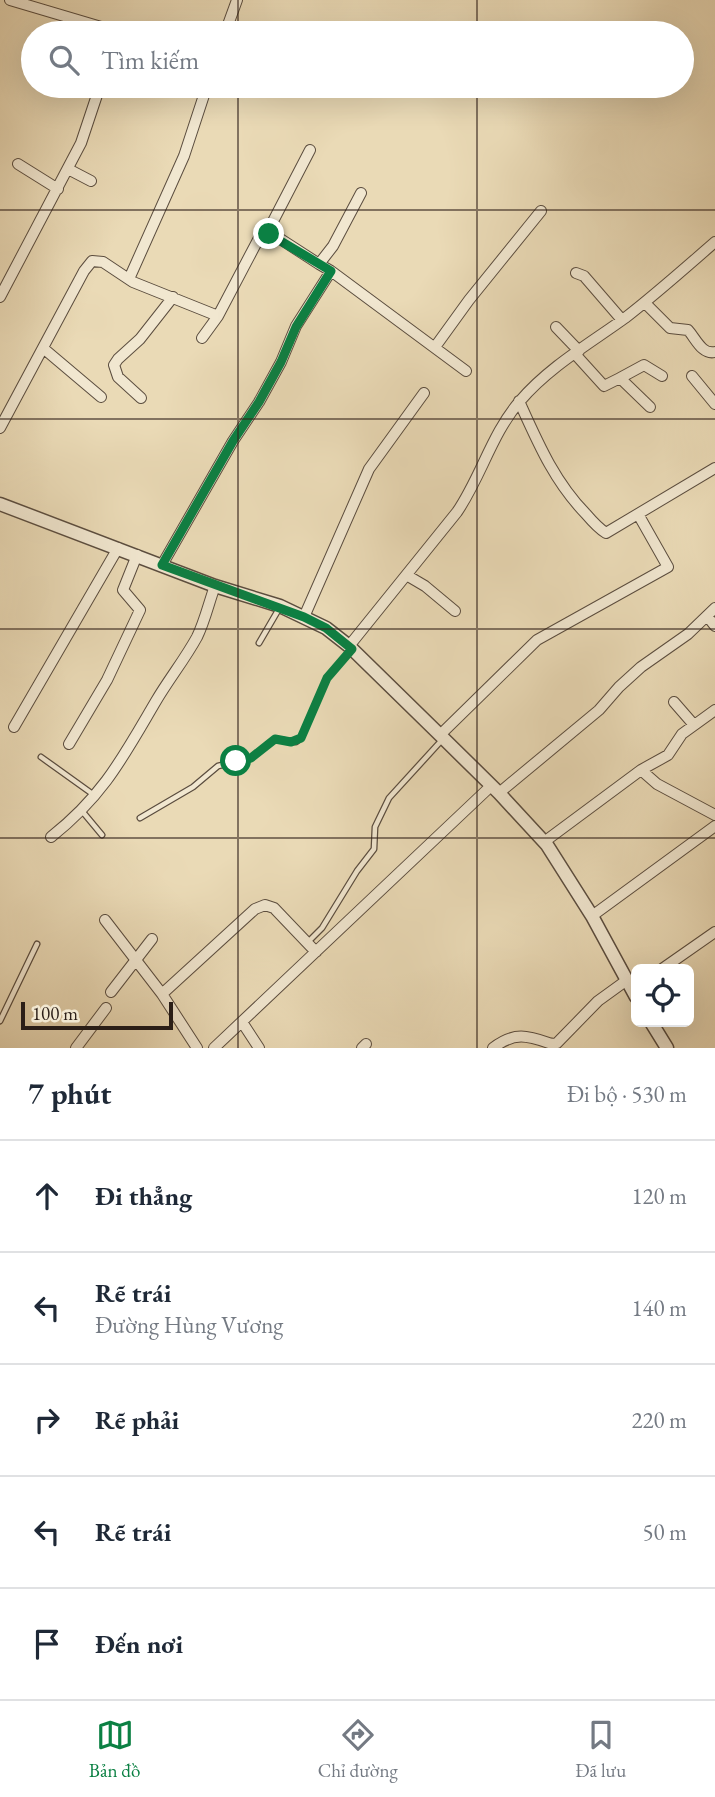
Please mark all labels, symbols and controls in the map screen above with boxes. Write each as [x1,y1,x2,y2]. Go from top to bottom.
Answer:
search box [21,21,694,98]
icon: search [45,41,83,79]
text: Tìm kiếm [101,43,199,77]
route end [253,218,284,249]
route start [220,745,251,776]
map controls [631,964,694,1027]
button: locate [631,964,694,1027]
scale bar [21,999,173,1031]
text: 100 m [32,1001,78,1026]
text: 7 phút [28,1074,112,1113]
text: Đi bộ · 530 m [567,1079,687,1109]
icon: ahead [28,1177,66,1215]
text: Đi thẳng [95,1179,192,1213]
text: 120 m [631,1181,687,1211]
text: Rẽ trái [95,1276,171,1310]
icon: left [28,1289,66,1327]
text: 140 m [631,1293,687,1323]
text: Đường Hùng Vương [95,1310,283,1340]
icon: right [28,1401,66,1439]
text: Rẽ phải [95,1403,179,1437]
text: 220 m [631,1405,687,1435]
icon: left [28,1513,66,1551]
text: Rẽ trái [95,1515,171,1549]
text: 50 m [642,1517,687,1547]
icon: arrive [28,1625,66,1663]
text: Đến nơi [95,1627,183,1661]
tab: Bản đồ [89,1716,140,1783]
tab: Chỉ đường [318,1716,398,1783]
tab: Đã lưu [575,1716,626,1783]

